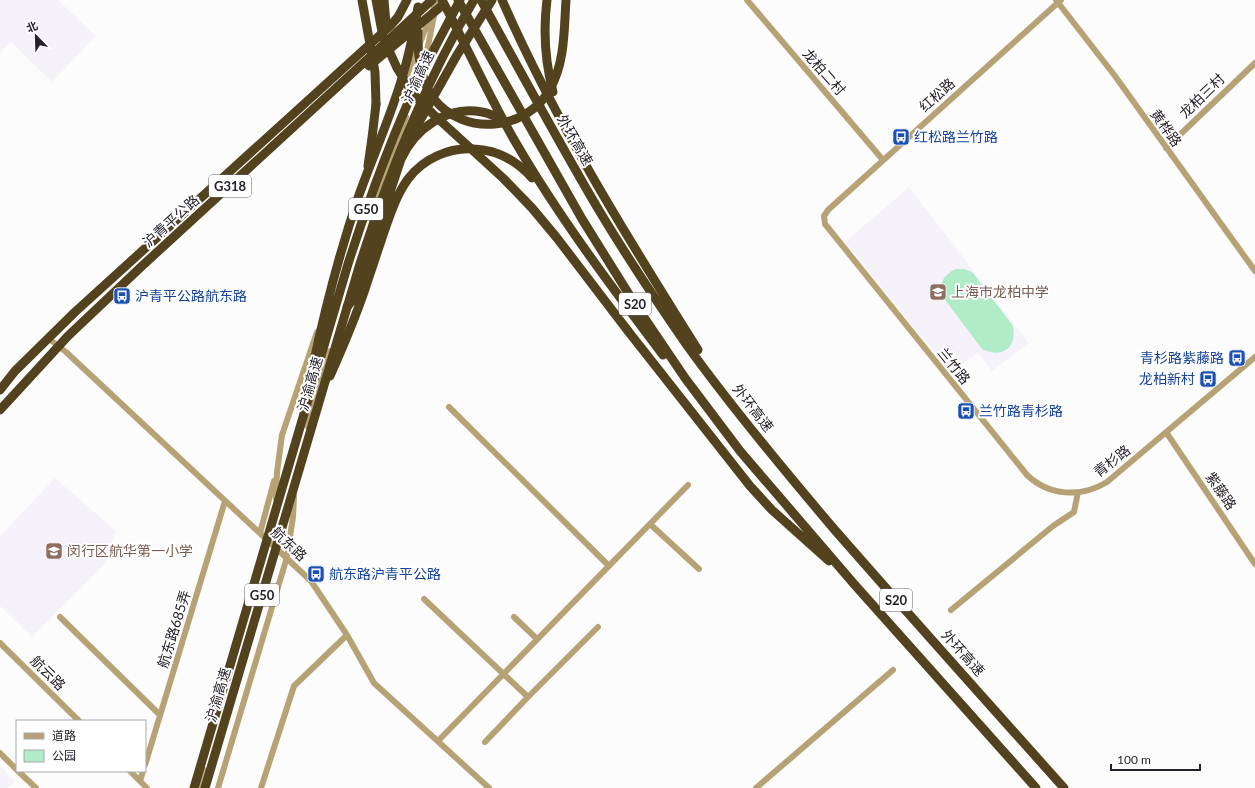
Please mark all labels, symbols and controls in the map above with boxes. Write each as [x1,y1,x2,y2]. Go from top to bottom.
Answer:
north arrow [16,16,56,56]
text: 北 [24,18,39,34]
street label: 龙柏二村 [800,45,849,98]
street label: 沪渝高速 [398,48,437,106]
street label: 龙柏三村 [1176,70,1228,121]
street label: 红松路 [915,74,958,115]
street label: 黄桦路 [1147,106,1185,150]
street label: 外环高速 [554,111,597,168]
bus stop icon: 红松路兰竹路 [891,127,911,147]
place label: 红松路兰竹路 [914,128,998,145]
road number: G318 [209,175,251,197]
street label: 沪青平公路 [139,191,202,250]
road number: G50 [349,198,383,220]
school or university icon: 上海市龙柏中学 [928,282,948,302]
place label: 上海市龙柏中学 [951,283,1049,300]
bus stop icon: 沪青平公路航东路 [112,286,132,306]
place label: 沪青平公路航东路 [135,287,247,304]
road number: S20 [619,293,651,315]
street label: 兰竹路 [935,344,974,387]
bus stop icon: 青杉路紫藤路 [1227,348,1247,368]
place label: 青杉路紫藤路 [1140,349,1224,366]
street label: 沪渝高速 [294,355,325,413]
bus stop icon: 龙柏新村 [1198,369,1218,389]
place label: 龙柏新村 [1139,370,1195,387]
street label: 外环高速 [729,380,777,435]
bus stop icon: 兰竹路青杉路 [956,401,976,421]
place label: 兰竹路青杉路 [979,402,1063,419]
street label: 青杉路 [1090,441,1133,480]
street label: 紫藤路 [1203,469,1240,513]
street label: 航东路 [268,523,310,564]
school or university icon: 闵行区航华第一小学 [44,541,64,561]
place label: 闵行区航华第一小学 [67,542,193,559]
bus stop icon: 航东路沪青平公路 [306,564,326,584]
place label: 航东路沪青平公路 [329,565,441,582]
road number: G50 [245,584,279,606]
street label: 航东路685弄 [154,588,193,670]
road number: S20 [880,589,912,611]
street label: 外环高速 [938,626,988,679]
street label: 航云路 [27,652,69,694]
street label: 沪渝高速 [202,666,233,724]
legend [16,720,146,772]
text: 道路 [52,728,76,743]
scale bar [1111,746,1200,772]
text: 公园 [52,748,76,763]
text: 100 m [1117,752,1151,767]

